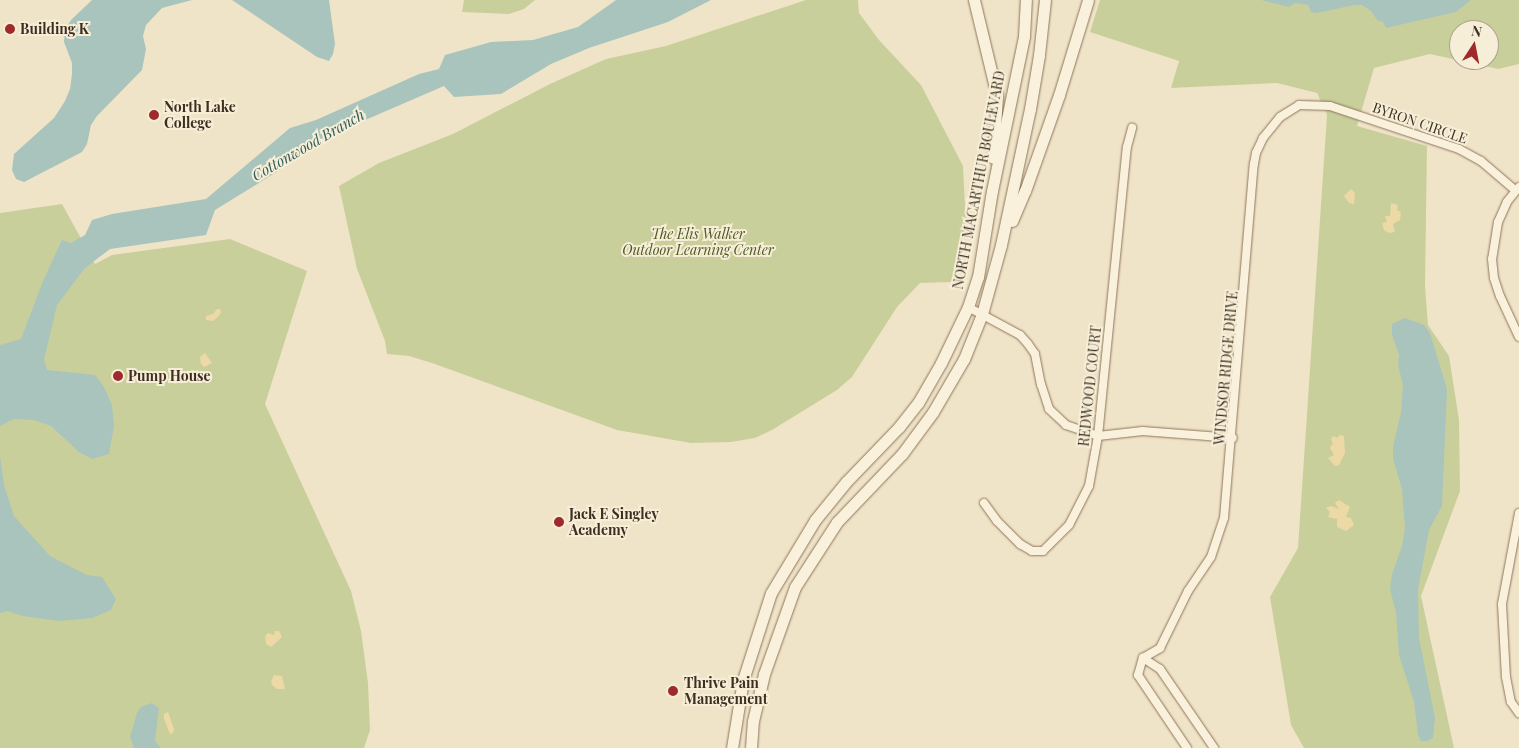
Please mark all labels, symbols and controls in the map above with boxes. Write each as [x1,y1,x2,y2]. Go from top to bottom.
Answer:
north arrow [1449,20,1499,70]
text: N [1470,20,1484,41]
place label: Building K [20,21,89,37]
marker: Building K [4,23,16,35]
street label: NORTH MACARTHUR BOULEVARD [950,69,1008,291]
place label: North Lake College [164,99,236,132]
street label: BYRON CIRCLE [1370,99,1470,147]
water label: Cottonwood Branch [249,105,367,185]
marker: North Lake College [148,109,160,121]
park label: The Elis Walker Outdoor Learning Center [622,226,774,258]
street label: WINDSOR RIDGE DRIVE [1211,290,1241,446]
street label: REDWOOD COURT [1075,325,1105,447]
place label: Pump House [128,368,211,384]
marker: Pump House [112,370,124,382]
place label: Jack E Singley Academy [569,506,659,538]
marker: Jack E Singley Academy [553,516,565,528]
place label: Thrive Pain Management [684,675,768,708]
marker: Thrive Pain Management [666,684,680,698]

